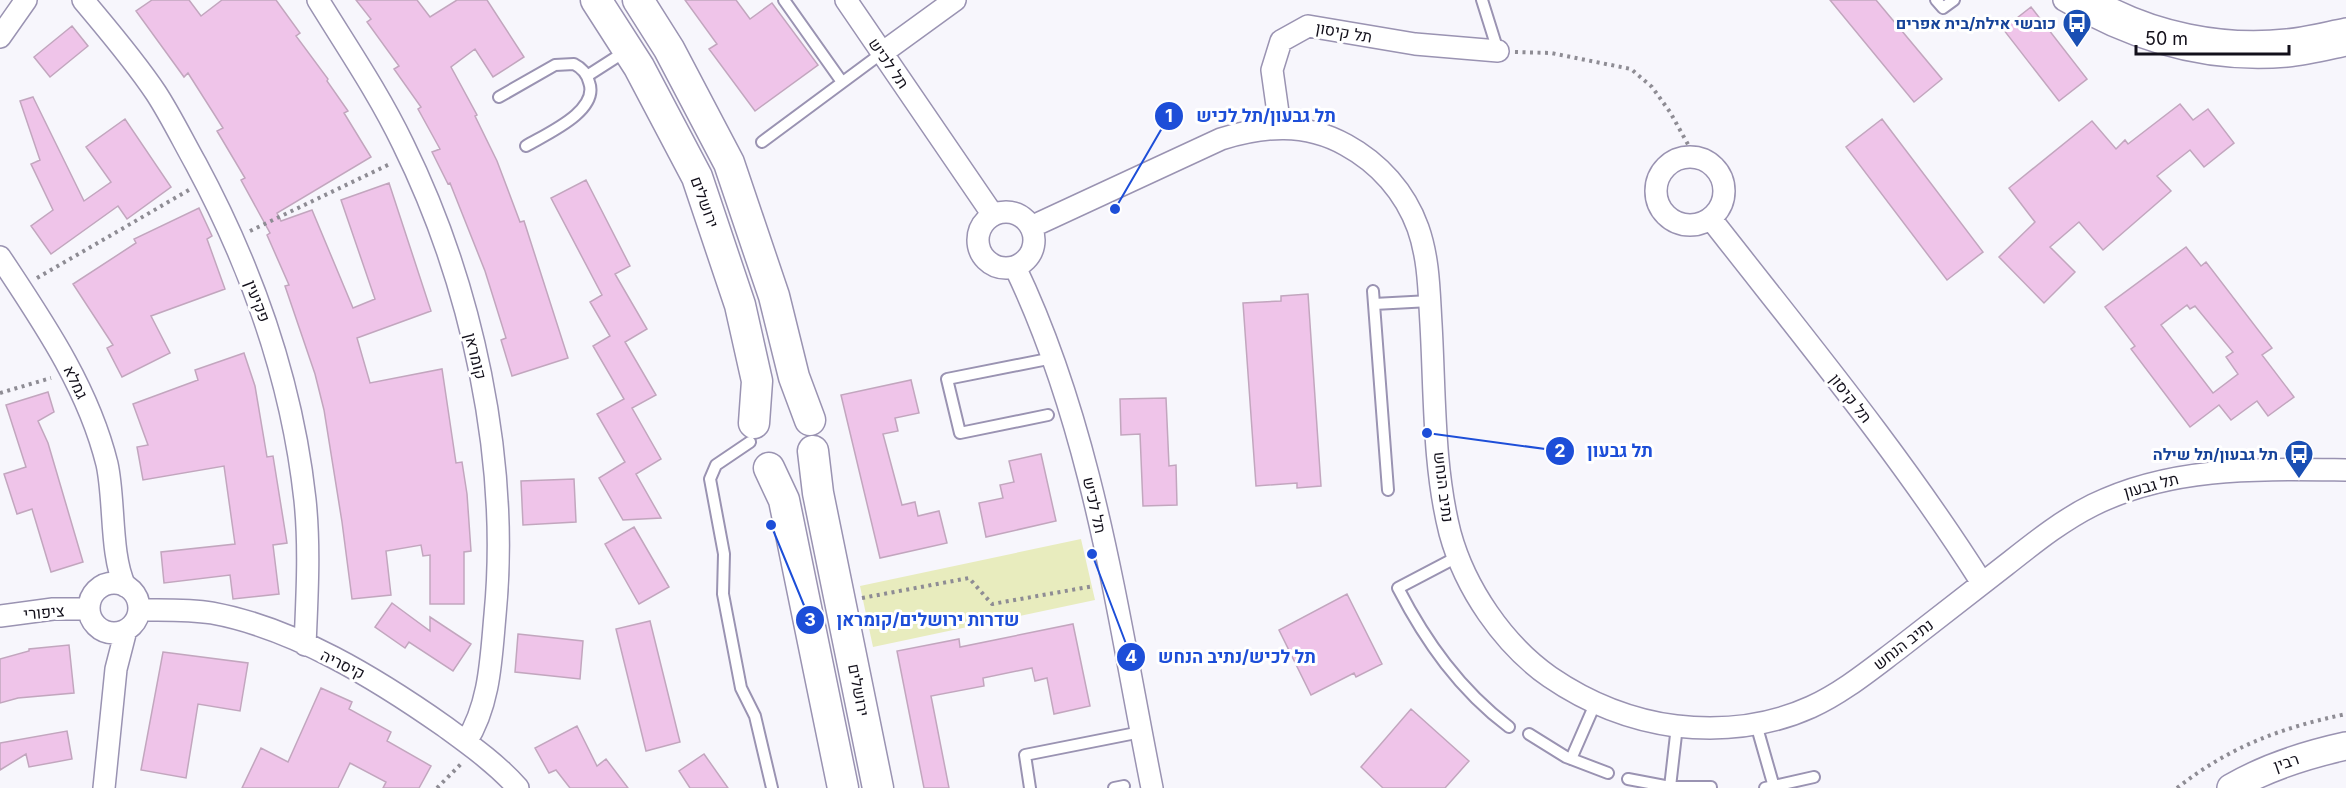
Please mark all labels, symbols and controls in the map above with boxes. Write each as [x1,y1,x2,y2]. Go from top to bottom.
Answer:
bus stop icon: כובשי אילת/בית אפרים [2061,7,2093,49]
place label: כובשי אילת/בית אפרים [1896,13,2056,33]
street label: תל קיסון [1314,17,1374,47]
scale bar [2136,18,2289,56]
text: 50 m [2145,28,2188,49]
street label: תל לכיש [864,34,914,92]
callout: תל גבעון/תל לכיש [1154,98,1348,134]
text: 1 [1165,105,1173,126]
text: תל גבעון/תל לכיש [1196,105,1336,126]
street label: ירושלים [686,174,724,230]
street label: פקיעין [241,277,275,325]
street label: קומראן [461,331,491,381]
street label: גמלא [59,362,93,402]
street label: תל קיסון [1826,369,1876,427]
callout: תל גבעון [1545,433,1665,469]
bus stop icon: תל גבעון/תל שילה [2283,438,2315,480]
text: 2 [1554,440,1566,461]
text: תל גבעון [1587,440,1653,461]
place label: תל גבעון/תל שילה [2153,444,2278,464]
street label: נתיב הנחש [1430,450,1458,524]
street label: תל גבעון [2121,468,2181,502]
street label: תל לכיש [1079,475,1111,535]
street label: ציפורי [23,600,66,624]
callout: שדרות ירושלים/קומראן [795,602,1032,638]
text: 3 [804,609,816,630]
text: שדרות ירושלים/קומראן [836,609,1020,630]
street label: נתיב הנחש [1869,614,1937,674]
callout: תל לכיש/נתיב הנחש [1116,639,1328,675]
street label: קיסריה [317,645,369,683]
text: 4 [1125,646,1137,667]
text: תל לכיש/נתיב הנחש [1158,646,1316,667]
street label: ירושלים [844,662,874,718]
street label: רבין [2271,748,2301,776]

